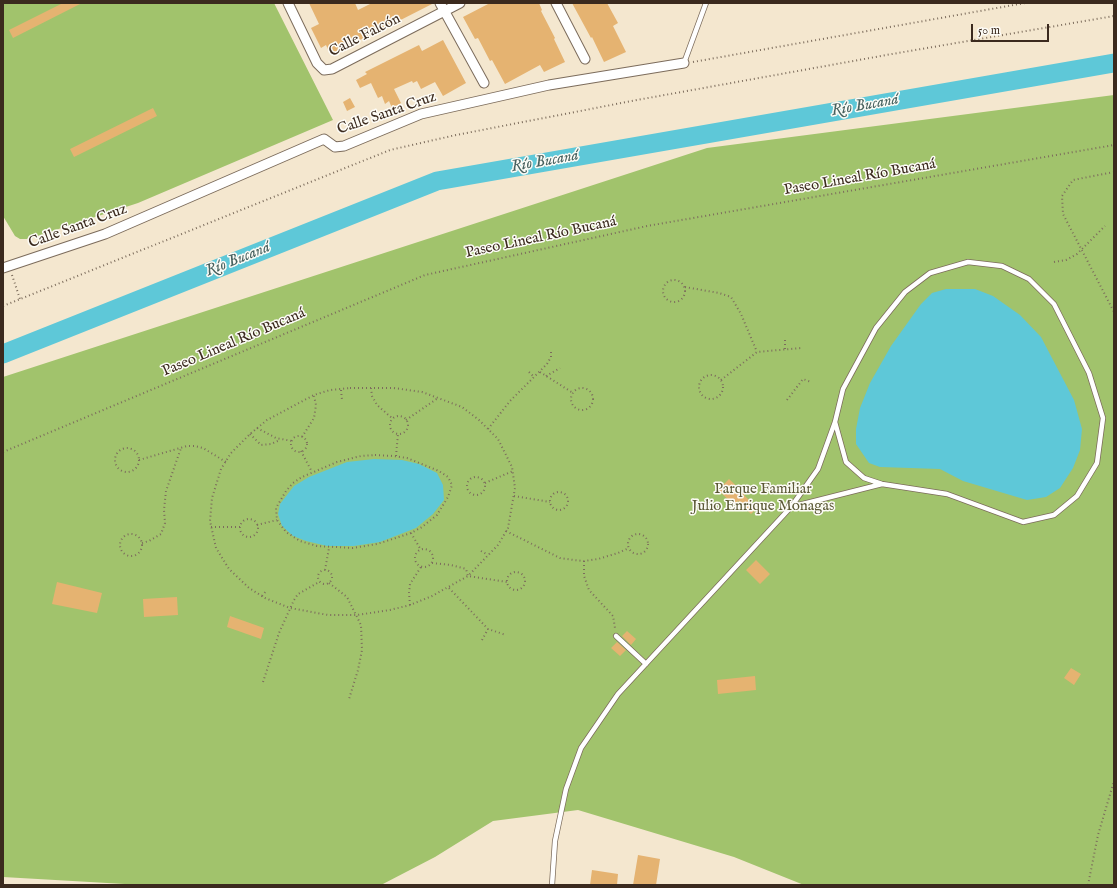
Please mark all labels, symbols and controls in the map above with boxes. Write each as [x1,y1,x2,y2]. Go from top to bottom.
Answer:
street label: Calle Falcón [326,10,404,62]
scale bar [973,16,1051,42]
text: 50 m [978,23,1000,38]
street label: Calle Santa Cruz [335,89,439,139]
water label: Río Bucaná [830,91,900,121]
water label: Río Bucaná [510,147,580,177]
street label: Paseo Lineal Río Bucaná [783,156,937,200]
street label: Calle Santa Cruz [26,201,130,253]
street label: Paseo Lineal Río Bucaná [464,213,618,263]
water label: Río Bucaná [203,238,273,282]
street label: Paseo Lineal Río Bucaná [160,305,308,381]
park label: Parque Familiar Julio Enrique Monagas [692,481,834,516]

